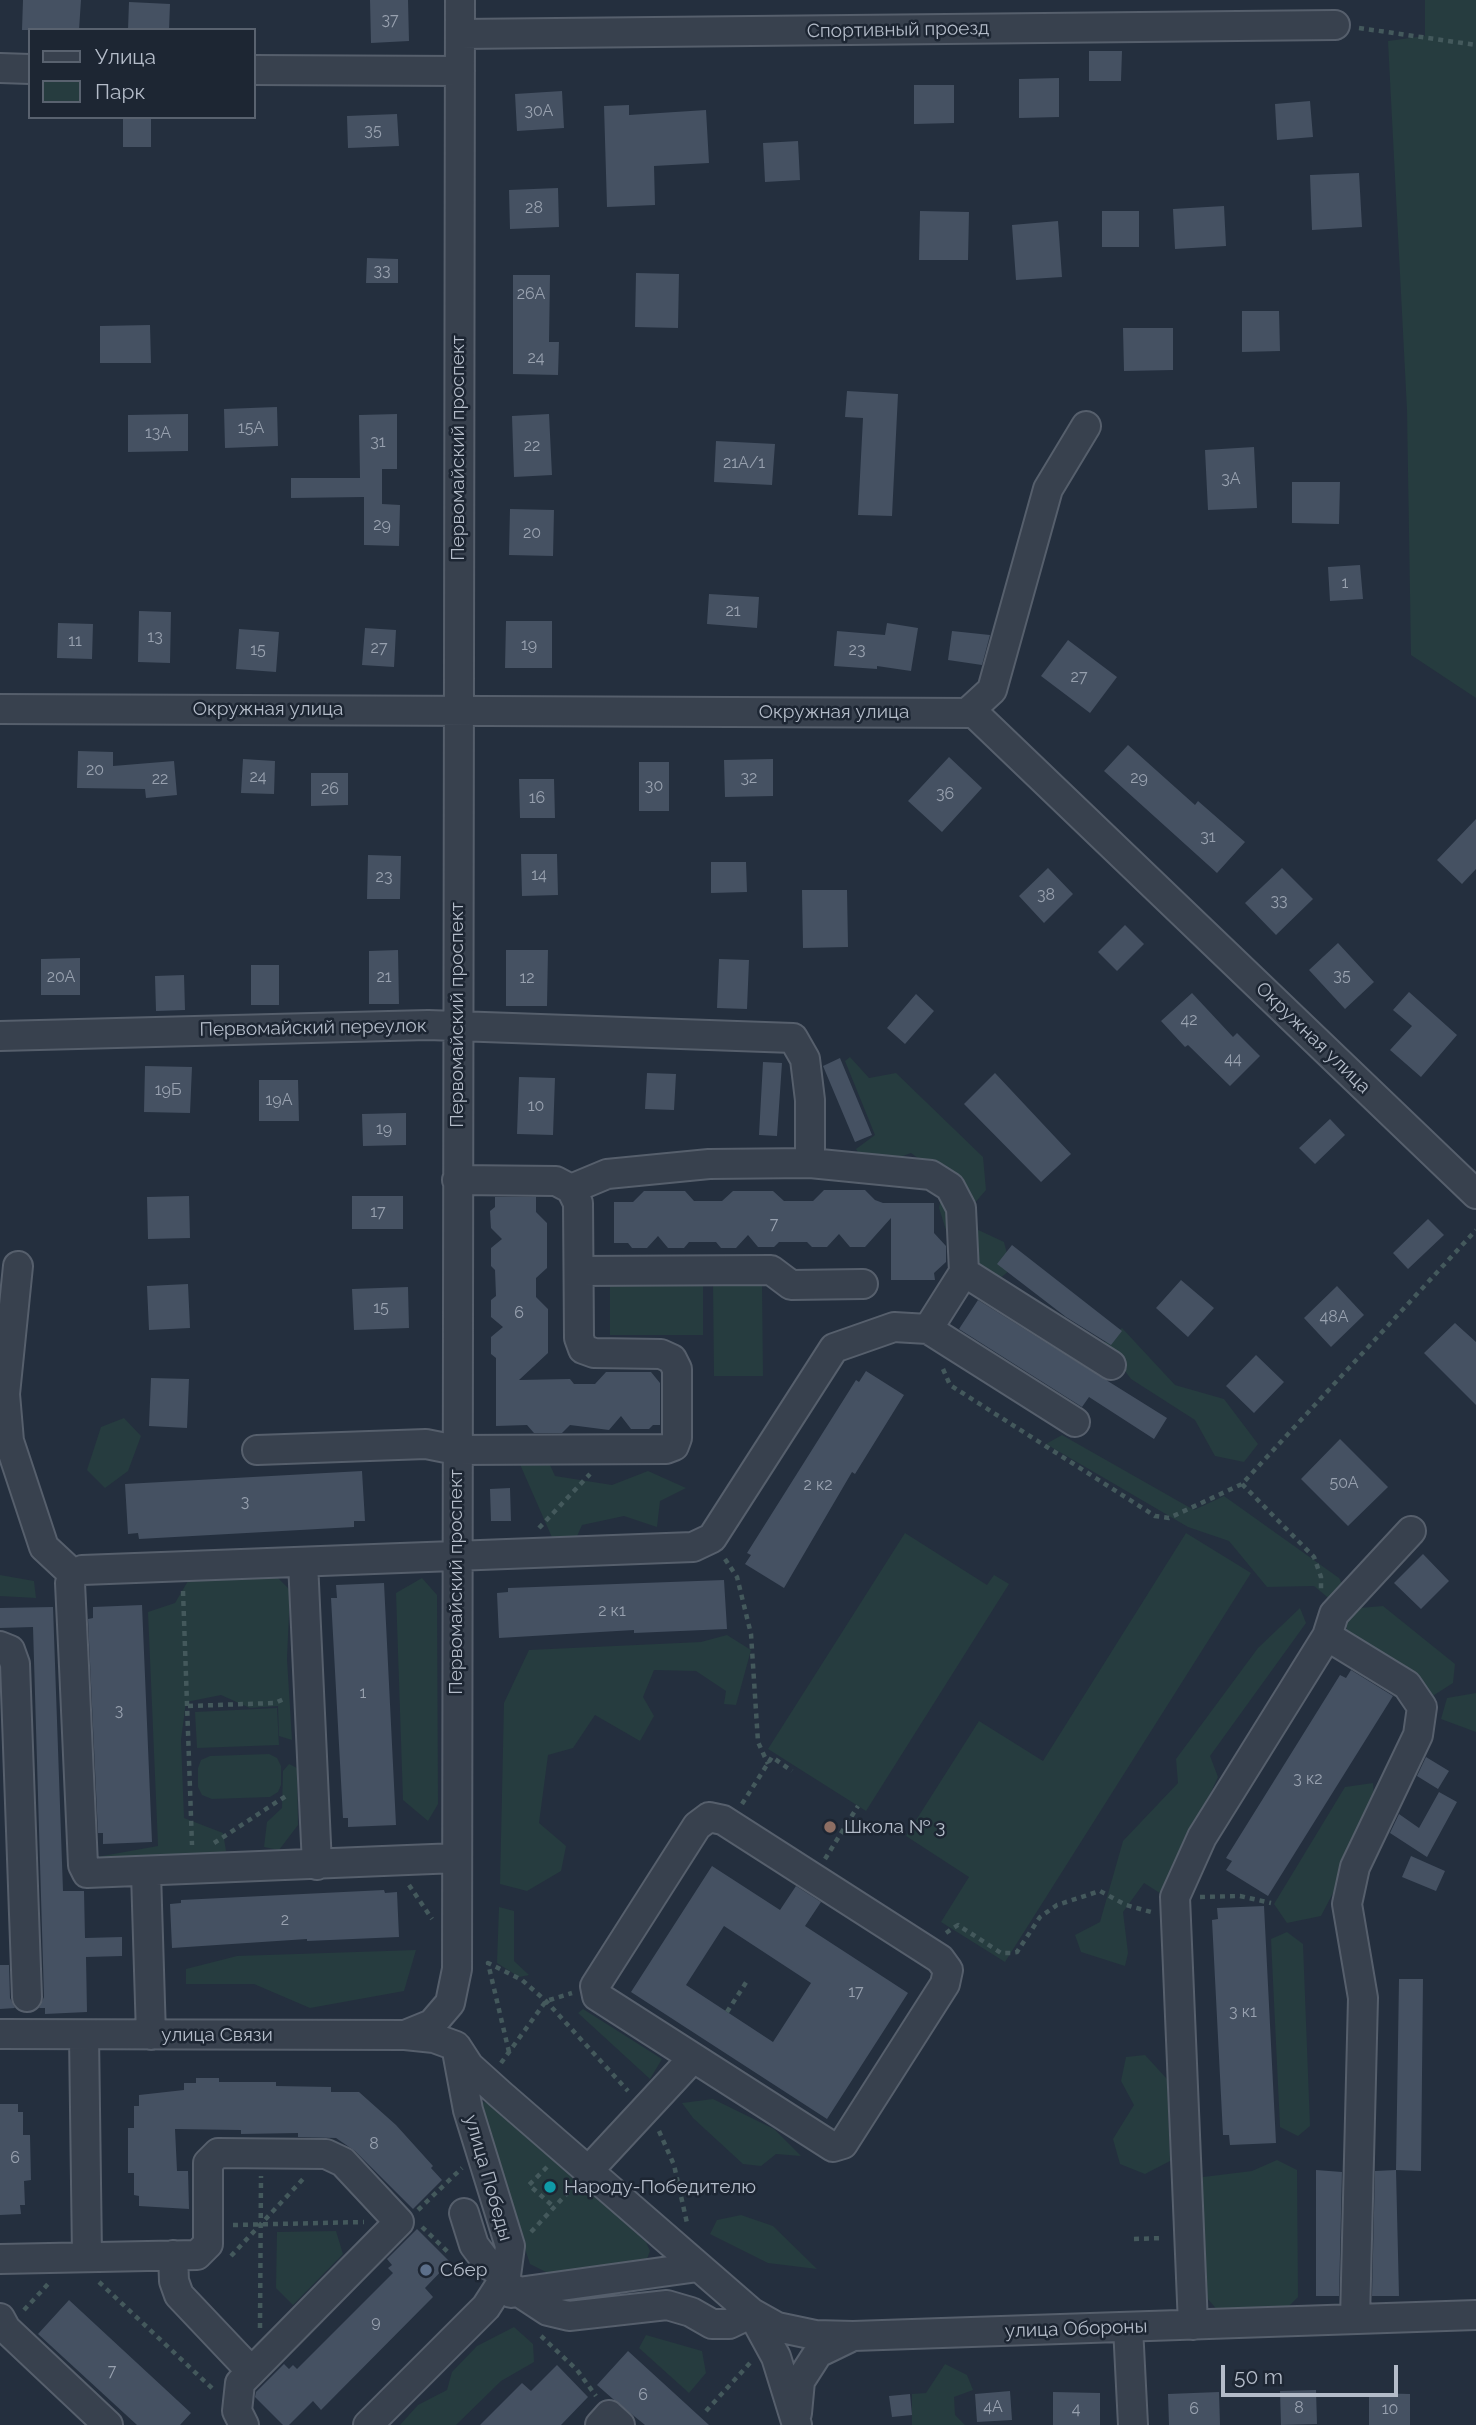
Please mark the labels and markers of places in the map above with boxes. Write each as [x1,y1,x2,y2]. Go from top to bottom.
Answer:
place label: Школа № 3 [844,1816,945,1838]
marker: Школа № 3 [822,1819,838,1835]
place label: Народу-Победителю [564,2176,756,2198]
marker: Народу-Победителю [542,2179,558,2195]
place label: Сбер [440,2259,487,2281]
marker: Сбер [418,2262,434,2278]

